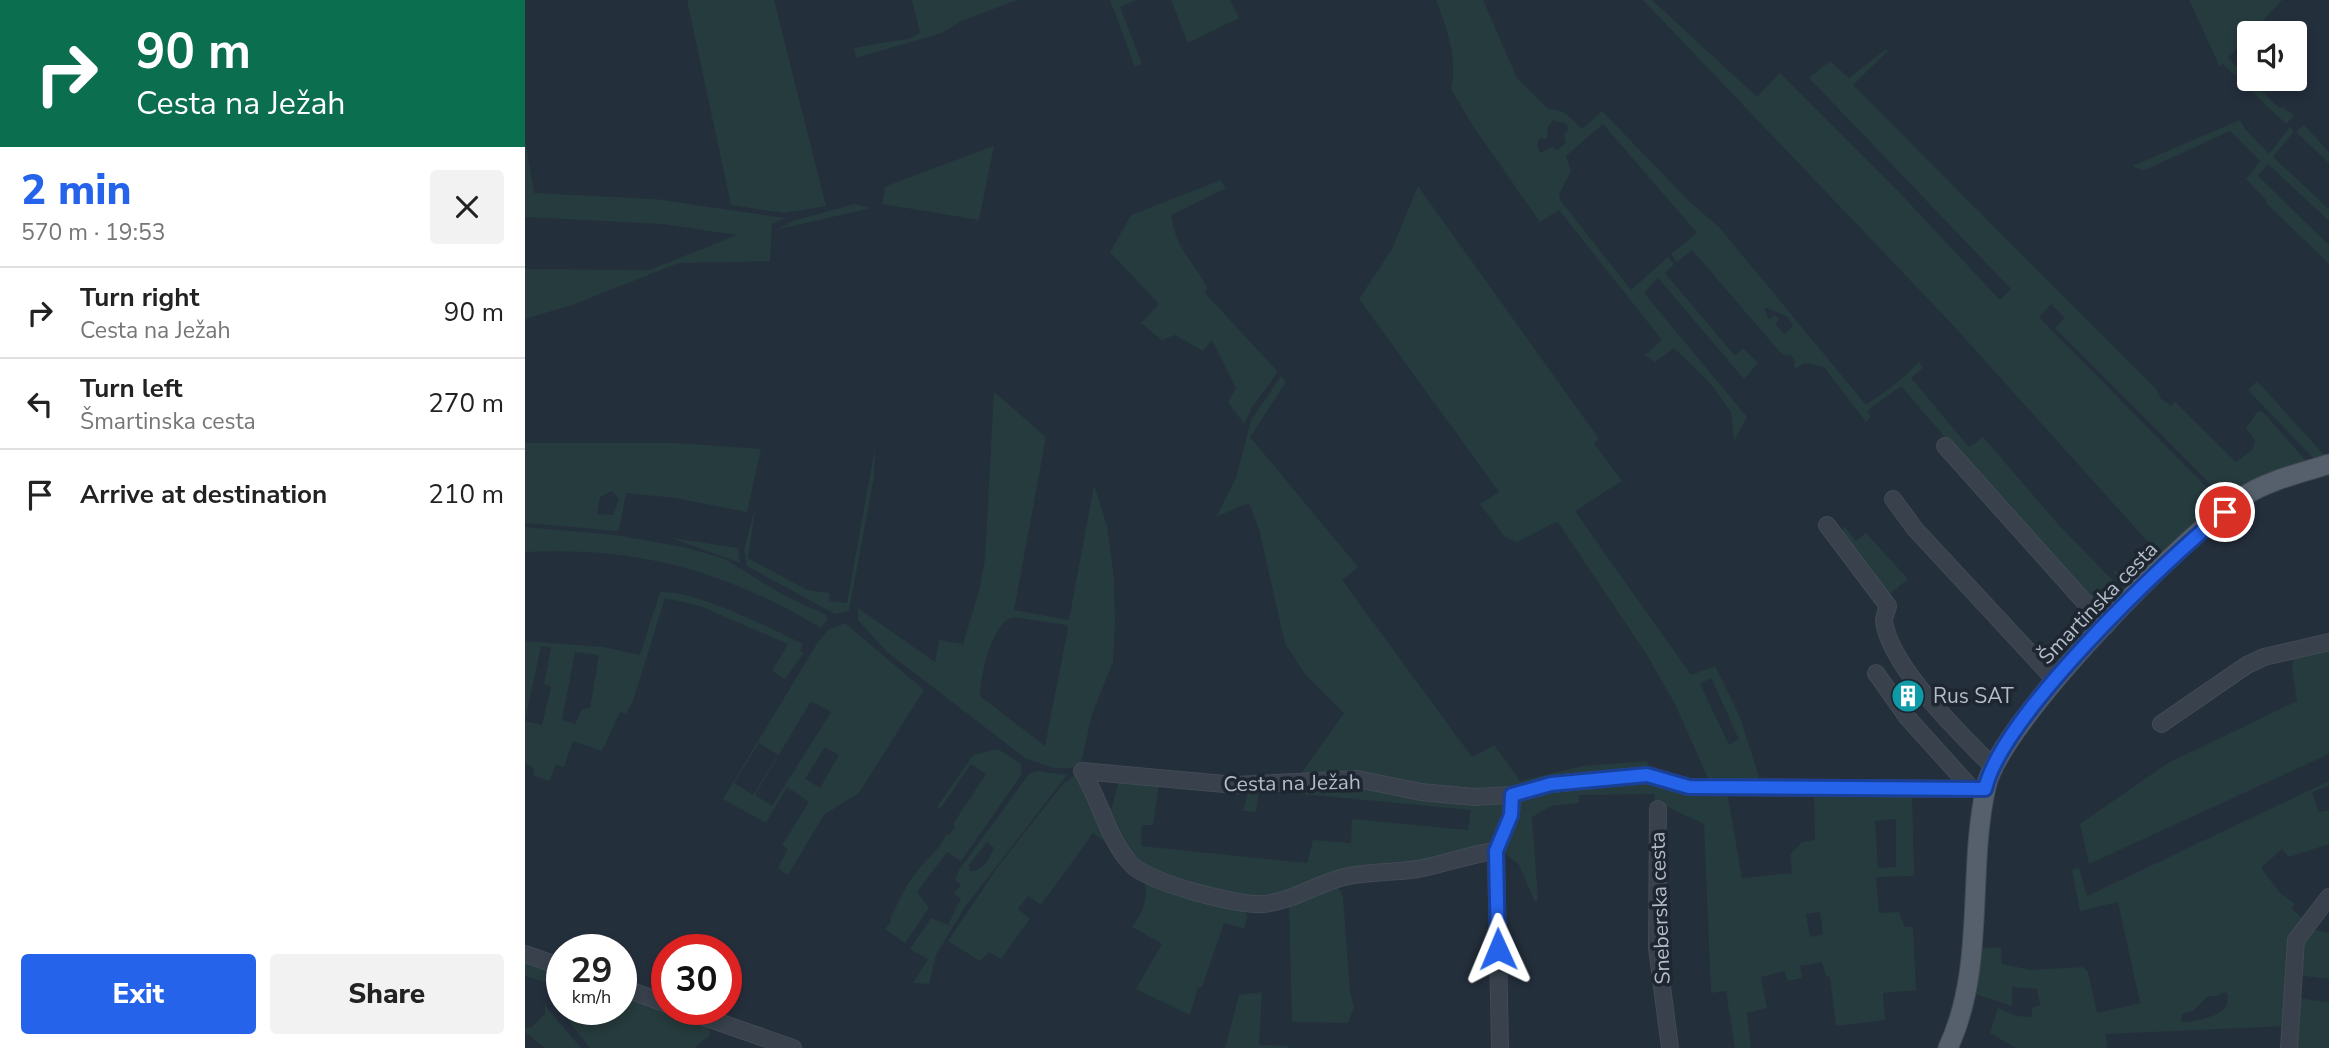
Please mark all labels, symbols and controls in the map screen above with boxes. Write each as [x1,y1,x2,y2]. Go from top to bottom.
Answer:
text: 90 m [136,18,251,85]
map controls [2237,21,2307,91]
button: sound [2237,21,2307,91]
icon: right [21,28,112,119]
text: Cesta na Ježah [136,82,346,125]
text: 2 min [21,162,131,219]
button: close [430,170,504,244]
text: 570 m · 19:53 [21,217,166,248]
text: Turn right [80,280,199,315]
icon: right [21,294,59,332]
text: 90 m [444,295,504,330]
text: Cesta na Ježah [80,315,231,346]
text: Turn left [80,371,183,406]
icon: left [21,385,59,423]
text: 270 m [428,386,504,421]
text: Šmartinska cesta [80,406,256,437]
icon: arrive [21,476,59,514]
text: Arrive at destination [80,477,327,512]
text: 210 m [428,477,504,512]
pin [2195,482,2255,542]
icon: arrive [2206,493,2244,531]
street label: Šmartinska cesta [2032,536,2164,670]
building icon: Rus SAT [1889,677,1927,715]
place label: Rus SAT [1933,682,2014,710]
street label: Cesta na Ježah [1223,768,1361,798]
street label: Sneberska cesta [1643,831,1677,985]
position arrow [1461,912,1535,986]
speed limit sign: 30 [651,934,742,1025]
text: 29 [570,947,613,994]
button: Exit [21,954,256,1034]
button: Share [270,954,504,1034]
text: km/h [572,985,611,1009]

